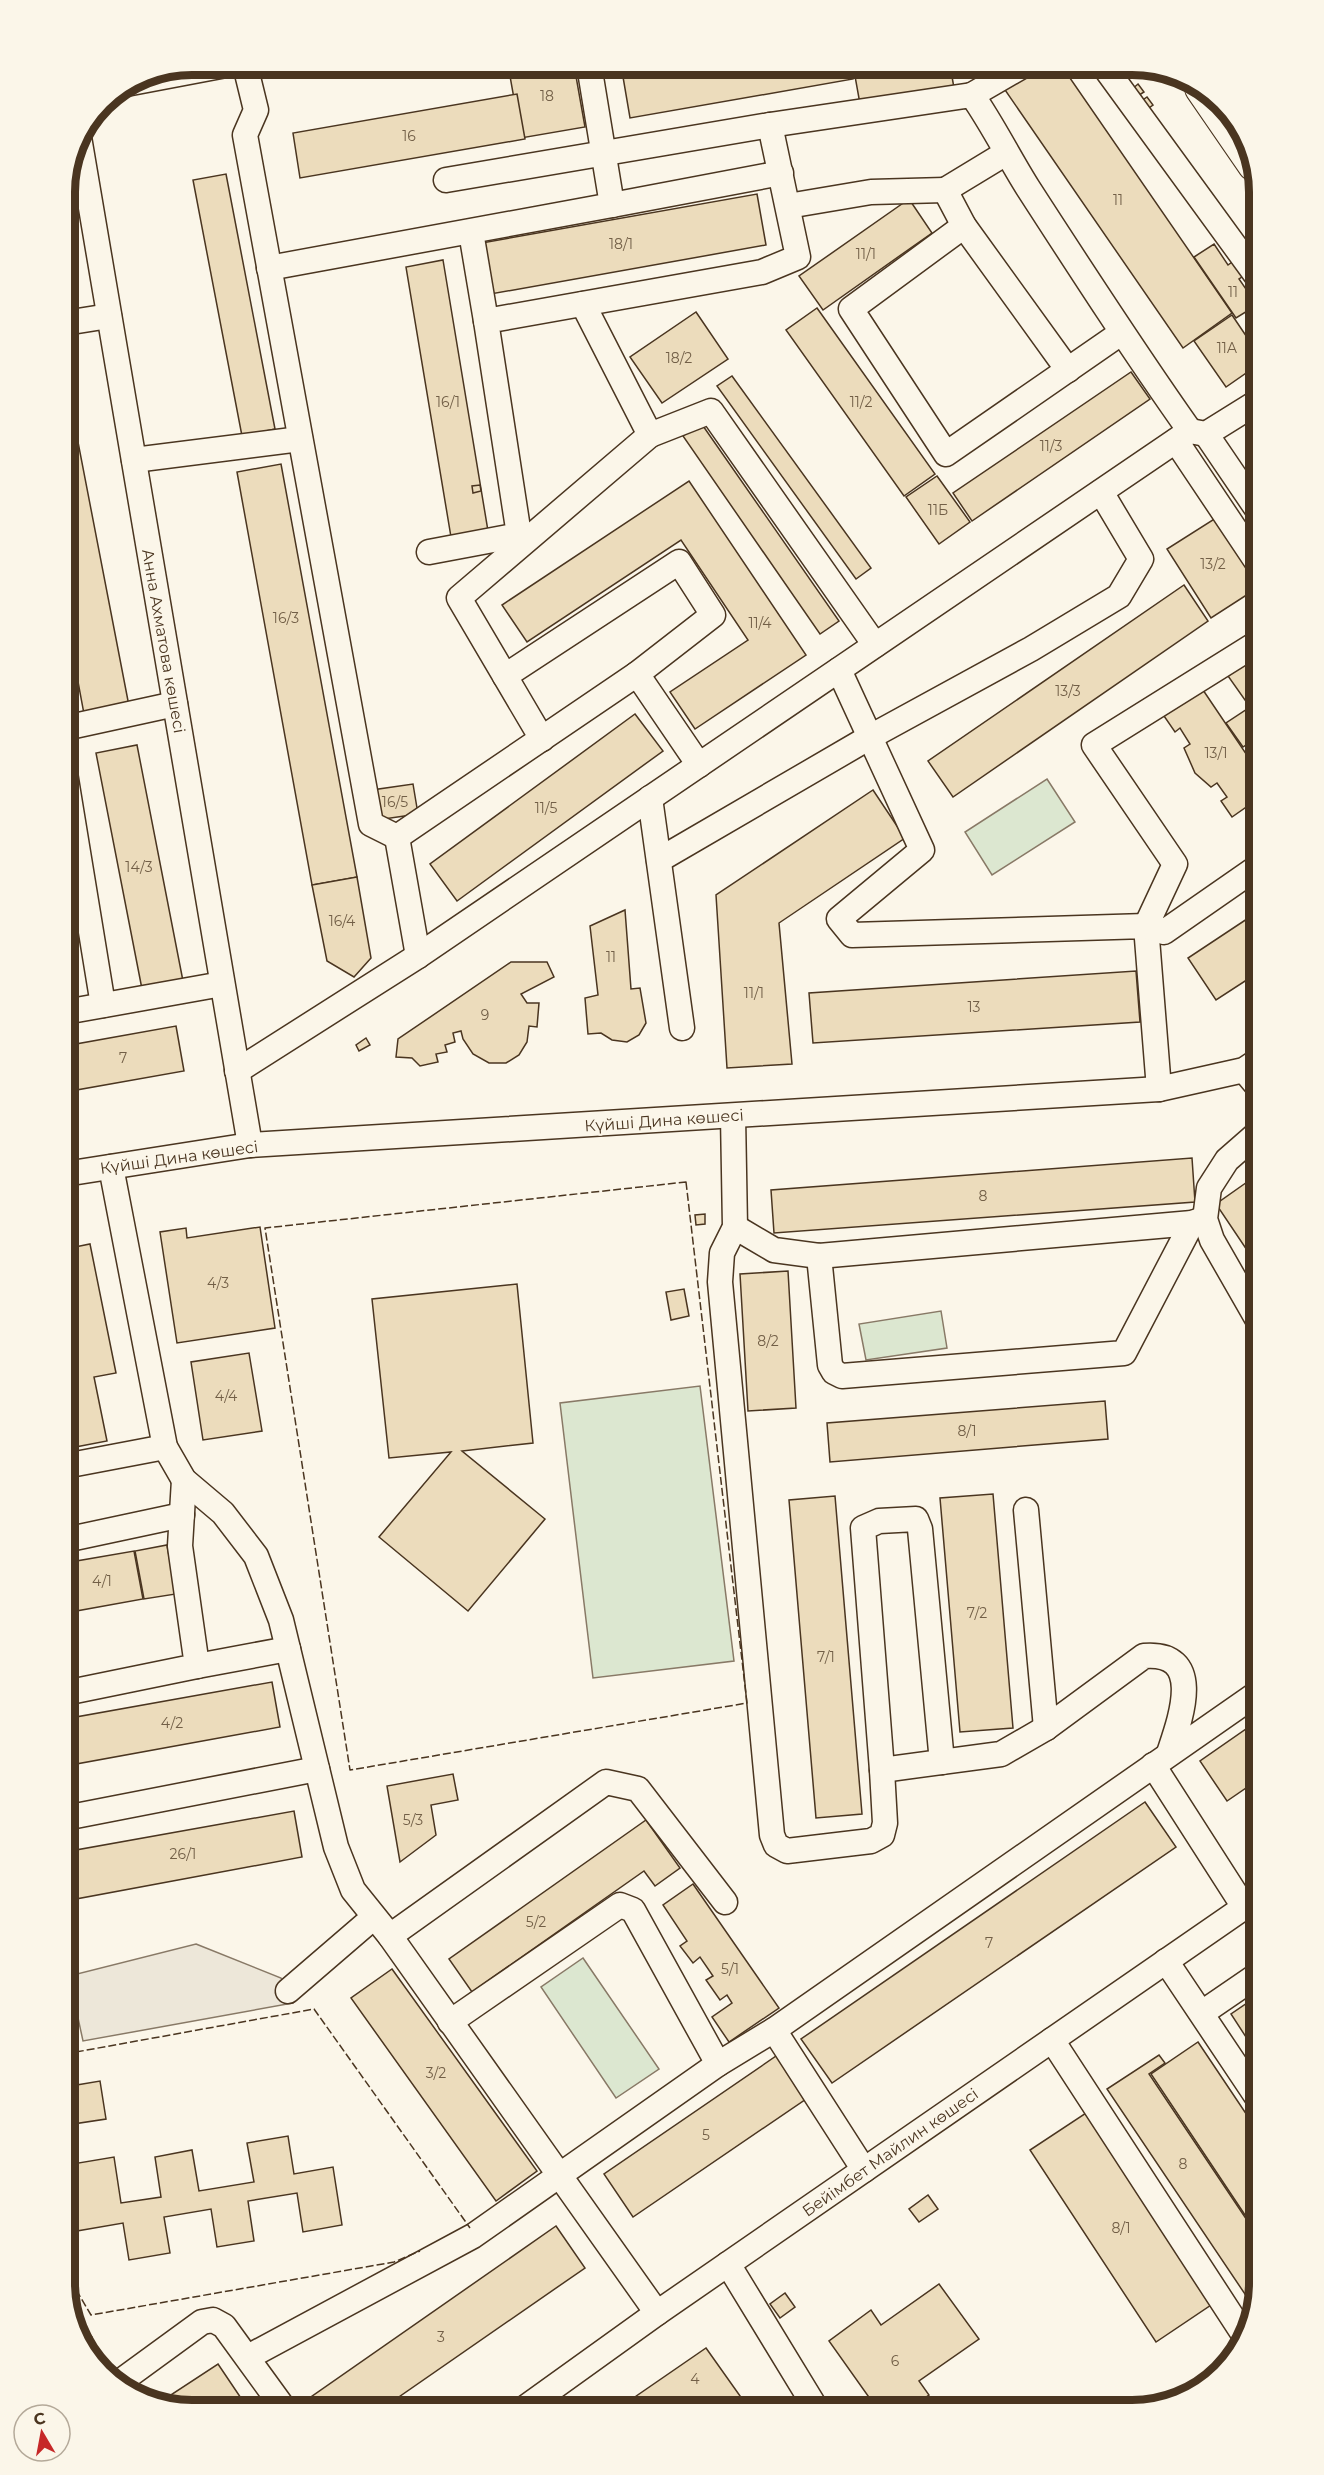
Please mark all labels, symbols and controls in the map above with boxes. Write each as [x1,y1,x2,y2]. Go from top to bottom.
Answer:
house number: 18 [540,87,554,105]
house number: 16 [402,127,416,145]
house number: 11 [1113,191,1123,209]
house number: 18/1 [609,235,633,253]
house number: 11/1 [856,245,876,263]
house number: 11 [1228,283,1238,301]
house number: 11А [1217,339,1238,357]
house number: 18/2 [666,349,692,367]
house number: 16/1 [436,393,460,411]
house number: 11/2 [850,393,872,411]
house number: 11/3 [1040,437,1062,455]
house number: 11Б [928,501,948,519]
street label: Анна Ахматова көшесі [138,547,189,735]
house number: 13/2 [1200,555,1226,573]
house number: 16/3 [273,609,299,627]
house number: 11/4 [748,614,772,632]
house number: 13/3 [1055,682,1081,700]
house number: 13/1 [1204,744,1228,762]
house number: 16/5 [382,793,408,811]
house number: 11/5 [535,799,557,817]
house number: 14/3 [125,858,153,876]
house number: 16/4 [329,912,356,930]
house number: 11 [606,948,616,966]
house number: 11/1 [744,984,764,1002]
house number: 13 [968,998,981,1016]
house number: 9 [481,1006,489,1024]
house number: 7 [119,1049,127,1067]
street label: Күйші Дина көшесі [584,1105,744,1136]
street label: Күйші Дина көшесі [99,1137,259,1178]
house number: 8 [979,1187,988,1205]
house number: 4/3 [207,1274,229,1292]
house number: 8/2 [757,1332,779,1350]
house number: 4/4 [215,1387,238,1405]
house number: 8/1 [957,1422,977,1440]
house number: 4/1 [92,1572,112,1590]
house number: 7/2 [967,1604,987,1622]
house number: 7/1 [817,1648,835,1666]
house number: 4/2 [161,1714,183,1732]
house number: 5/3 [403,1811,423,1829]
house number: 26/1 [170,1845,196,1863]
house number: 5/2 [526,1913,546,1931]
house number: 7 [985,1934,993,1952]
house number: 5/1 [721,1960,739,1978]
house number: 3/2 [426,2064,446,2082]
street label: Бейімбет Майлин көшесі [799,2084,982,2221]
house number: 5 [702,2126,710,2144]
house number: 8 [1179,2155,1188,2173]
house number: 8/1 [1111,2219,1131,2237]
house number: 3 [437,2328,445,2346]
house number: 6 [891,2352,900,2370]
house number: 4 [690,2370,700,2388]
north arrow [12,2403,72,2463]
text: С [32,2408,47,2429]

